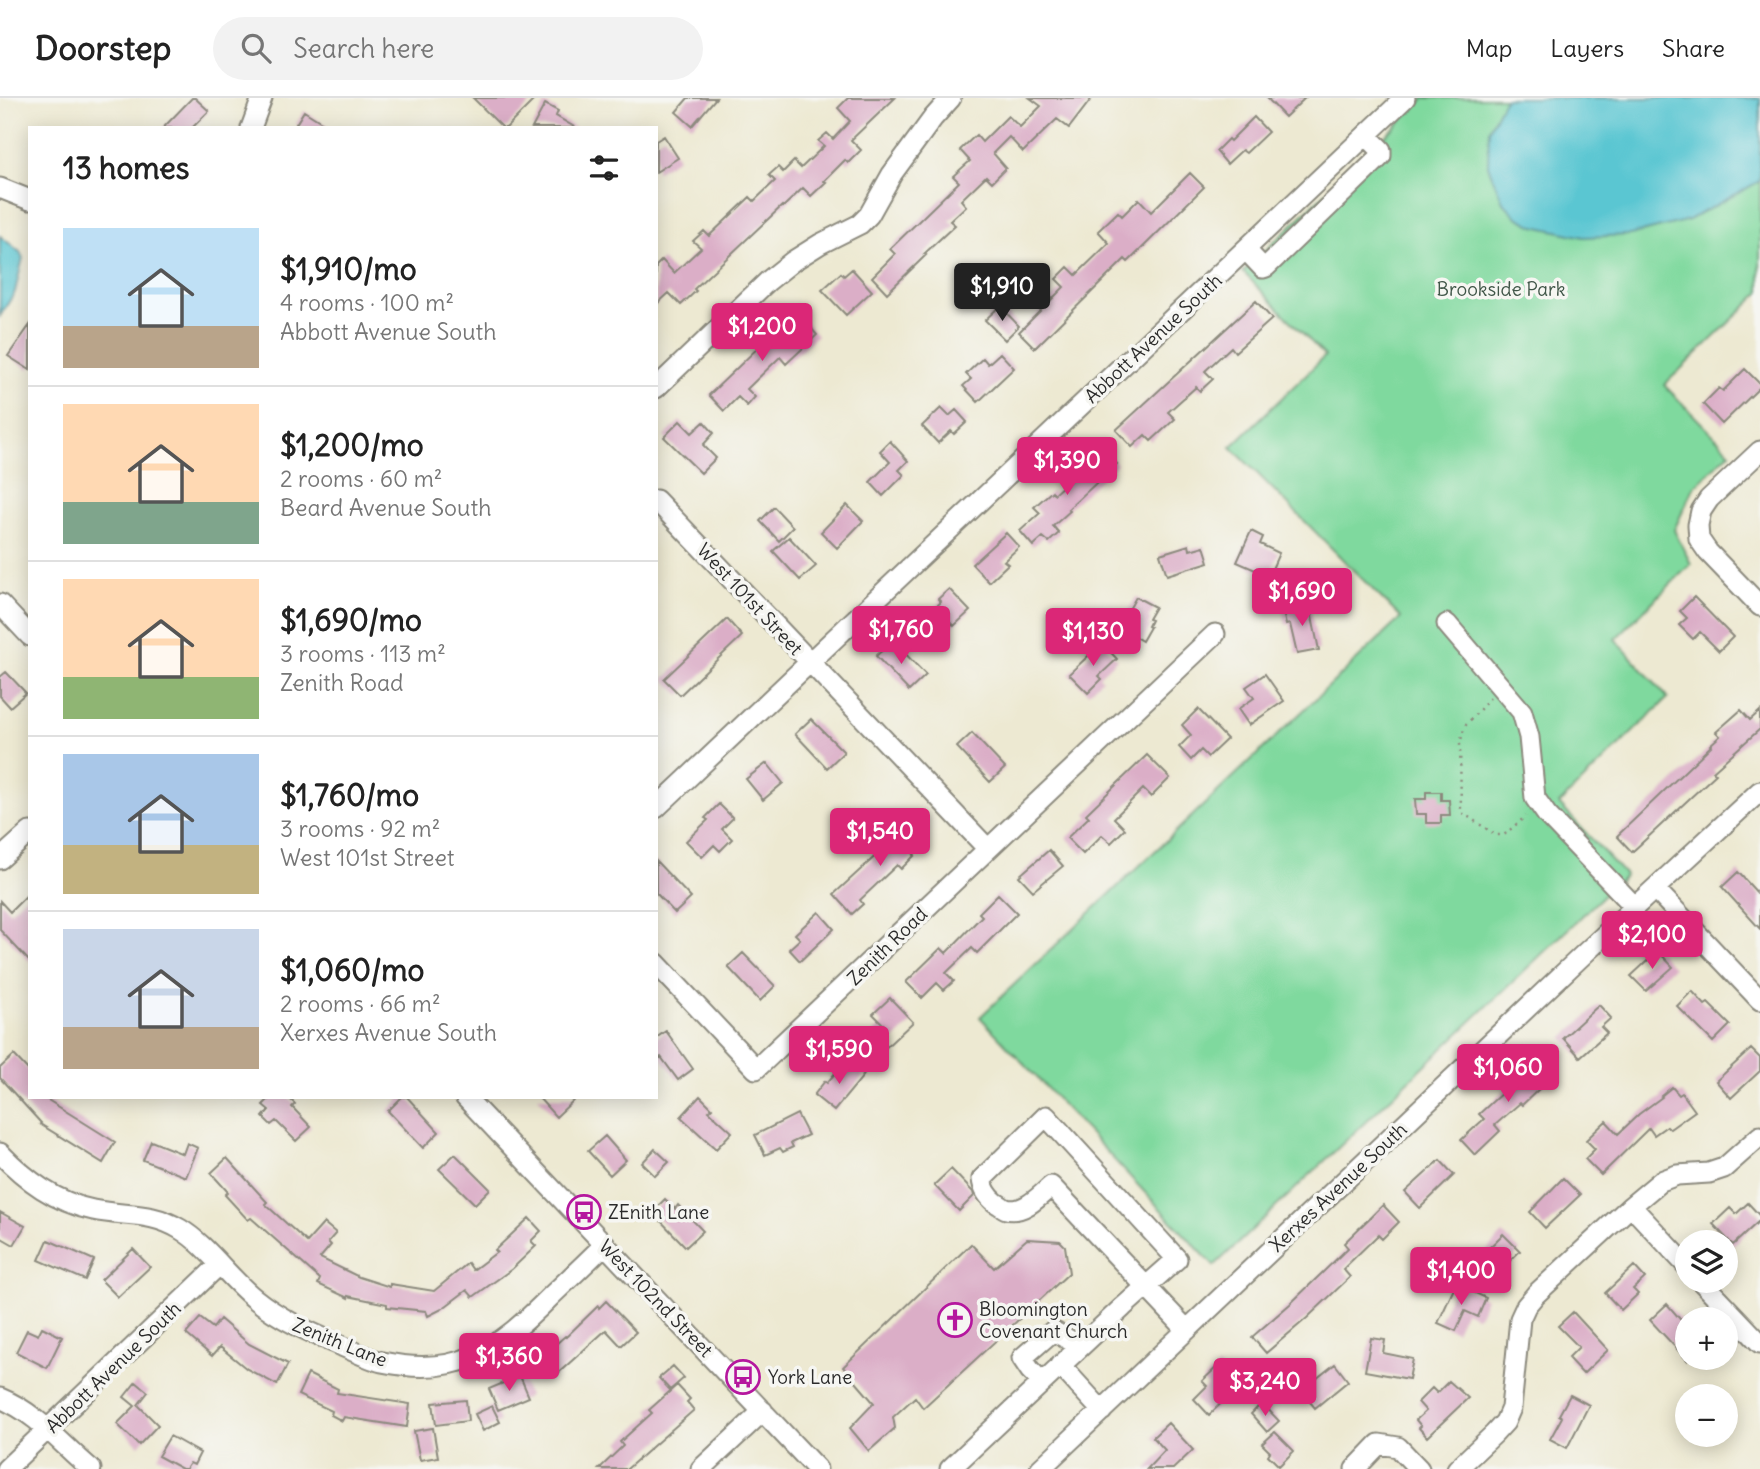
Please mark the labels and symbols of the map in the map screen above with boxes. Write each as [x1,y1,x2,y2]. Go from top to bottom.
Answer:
pin: $1,910 [945,264,1059,323]
street label: Abbott Avenue South [1079,268,1227,408]
park label: Brookside Park [1436,277,1566,301]
pin: $1,200 [705,303,819,363]
pin: $1,390 [1010,438,1124,497]
street label: West 101st Street [692,538,808,660]
pin: $1,690 [1245,568,1359,628]
pin: $1,760 [844,606,958,666]
pin: $1,130 [1036,608,1150,668]
pin: $1,540 [823,808,937,868]
street label: Zenith Road [842,902,932,990]
pin: $2,100 [1595,912,1709,971]
pin: $1,590 [782,1026,896,1086]
pin: $1,060 [1451,1044,1565,1104]
street label: Xerxes Avenue South [1264,1117,1412,1257]
bus stop icon: ZEnith Lane [565,1193,603,1231]
place label: ZEnith Lane [608,1200,709,1224]
street label: West 102nd Street [594,1234,718,1362]
pin: $1,400 [1404,1248,1518,1307]
street label: Abbott Avenue South [40,1296,186,1438]
place label: Bloomington Covenant Church [979,1297,1128,1343]
church icon: Bloomington Covenant Church [936,1301,974,1339]
street label: Zenith Lane [289,1312,391,1372]
pin: $1,360 [452,1334,566,1393]
bus stop icon: York Lane [724,1358,762,1396]
pin: $3,240 [1208,1358,1322,1418]
place label: York Lane [768,1365,852,1389]

